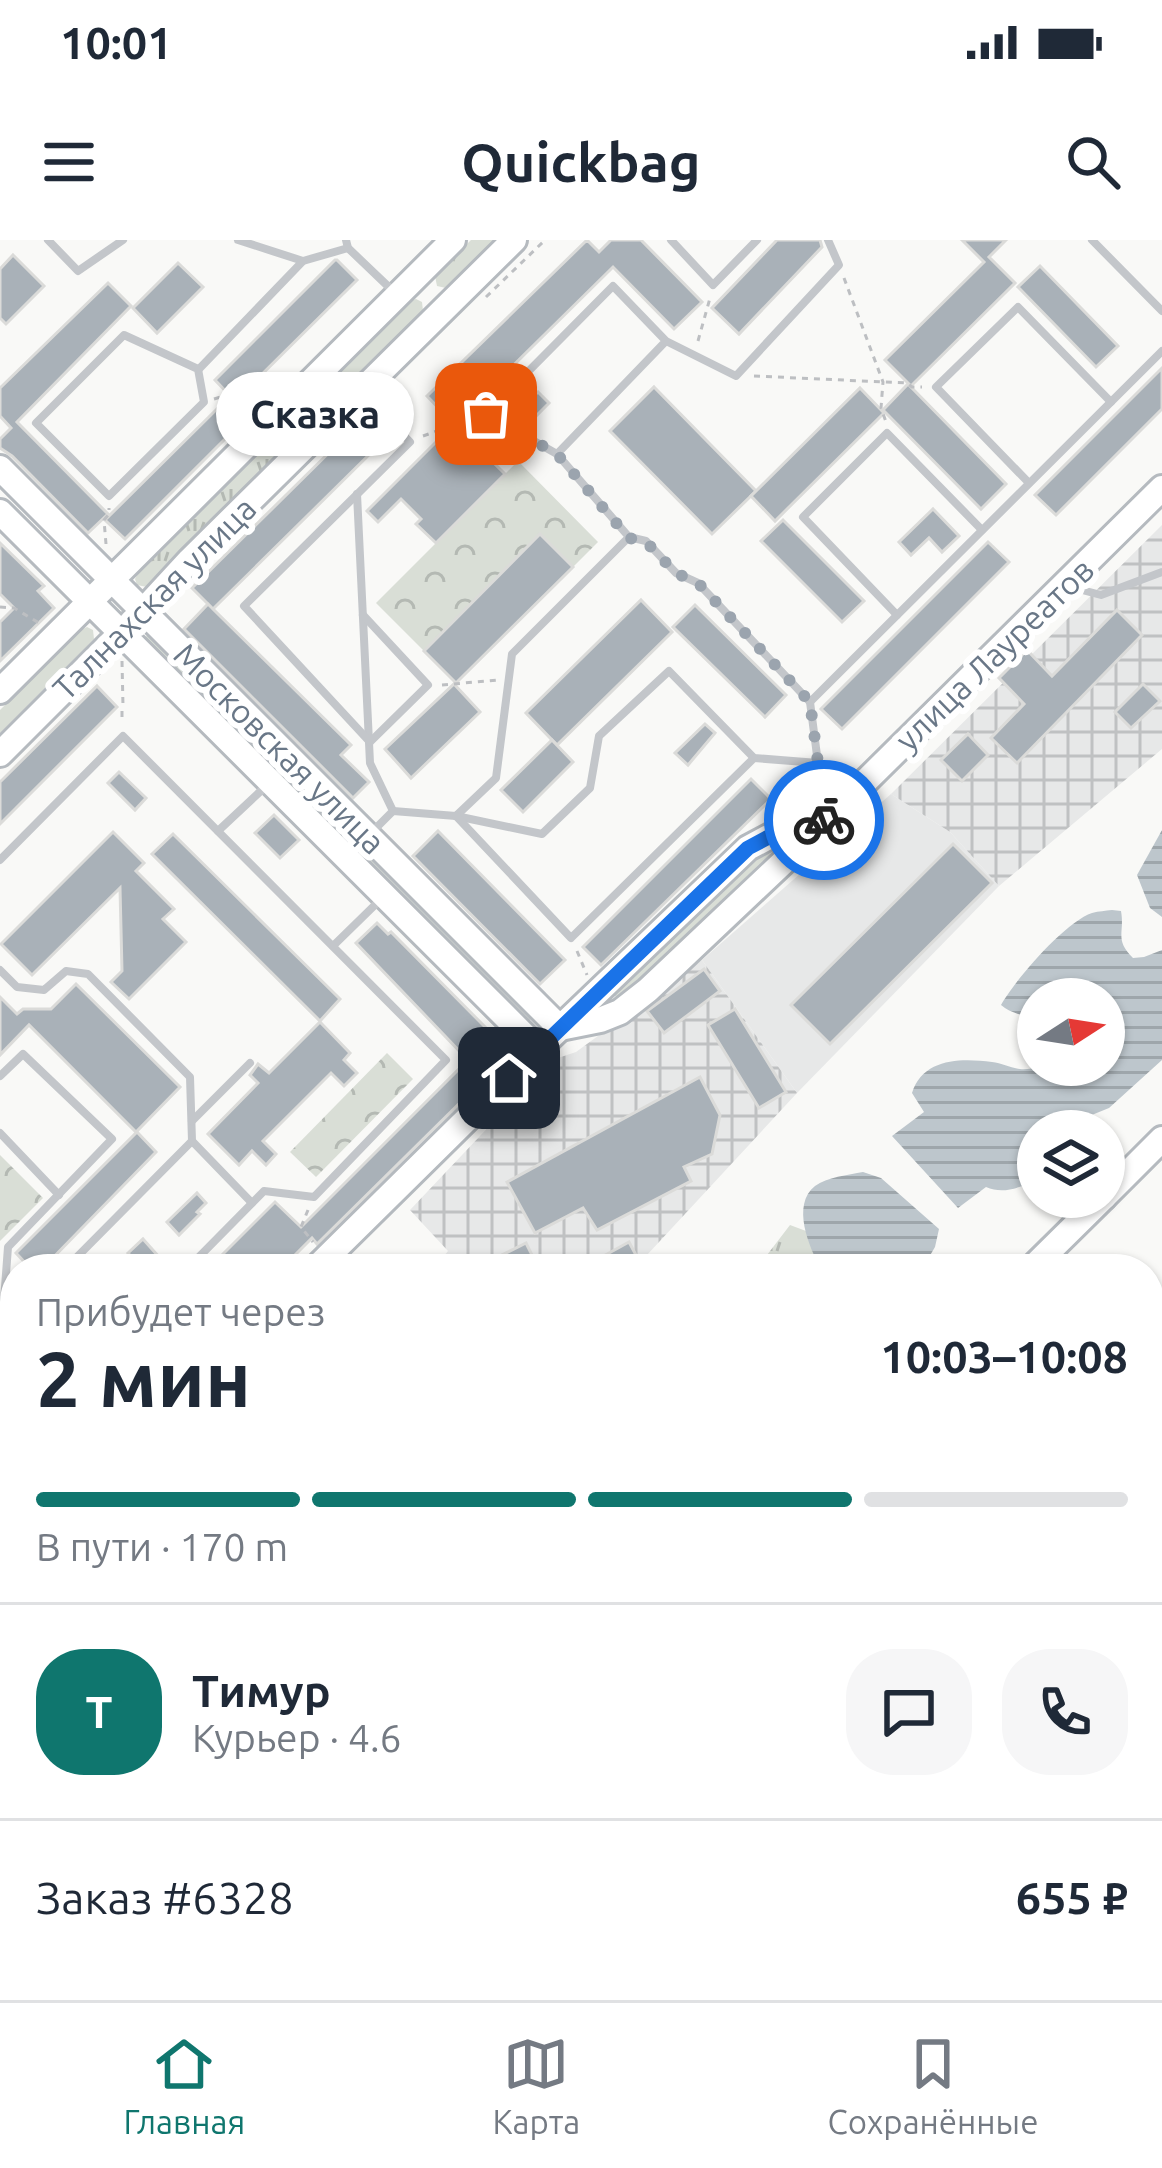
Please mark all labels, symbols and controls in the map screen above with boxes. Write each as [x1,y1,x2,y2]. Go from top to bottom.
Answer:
text: 10:01 [60,17,173,68]
icon: menu [36,129,102,195]
icon: search [1060,129,1126,195]
text: Quickbag [461,132,701,192]
pin [435,363,537,465]
callout: Сказка [216,372,414,456]
icon: bag [453,381,519,447]
text: Сказка [250,392,380,435]
street label: Талнахская улица [45,489,263,707]
street label: улица Лауреатов [888,550,1100,758]
street label: Московская улица [167,635,393,861]
courier [764,760,884,880]
icon: bike [791,787,857,853]
north arrow [1017,978,1125,1086]
map controls [1017,978,1125,1218]
pin [458,1027,560,1129]
icon: home [476,1045,542,1111]
button: layers [1017,1110,1125,1218]
text: Прибудет через [36,1290,325,1333]
text: 10:03–10:08 [880,1331,1128,1382]
text: 2 мин [36,1334,251,1422]
text: В пути · 170 m [36,1525,288,1568]
button: chat [846,1649,972,1775]
button: phone [1002,1649,1128,1775]
text: Тимур [192,1665,331,1716]
text: Т [85,1686,113,1737]
text: Курьер · 4.6 [192,1716,402,1759]
text: Заказ #6328 [36,1872,294,1923]
text: 655 ₽ [1016,1872,1128,1923]
tab: Главная [124,2031,245,2140]
tab: Карта [492,2031,580,2140]
tab: Сохранённые [827,2031,1038,2140]

